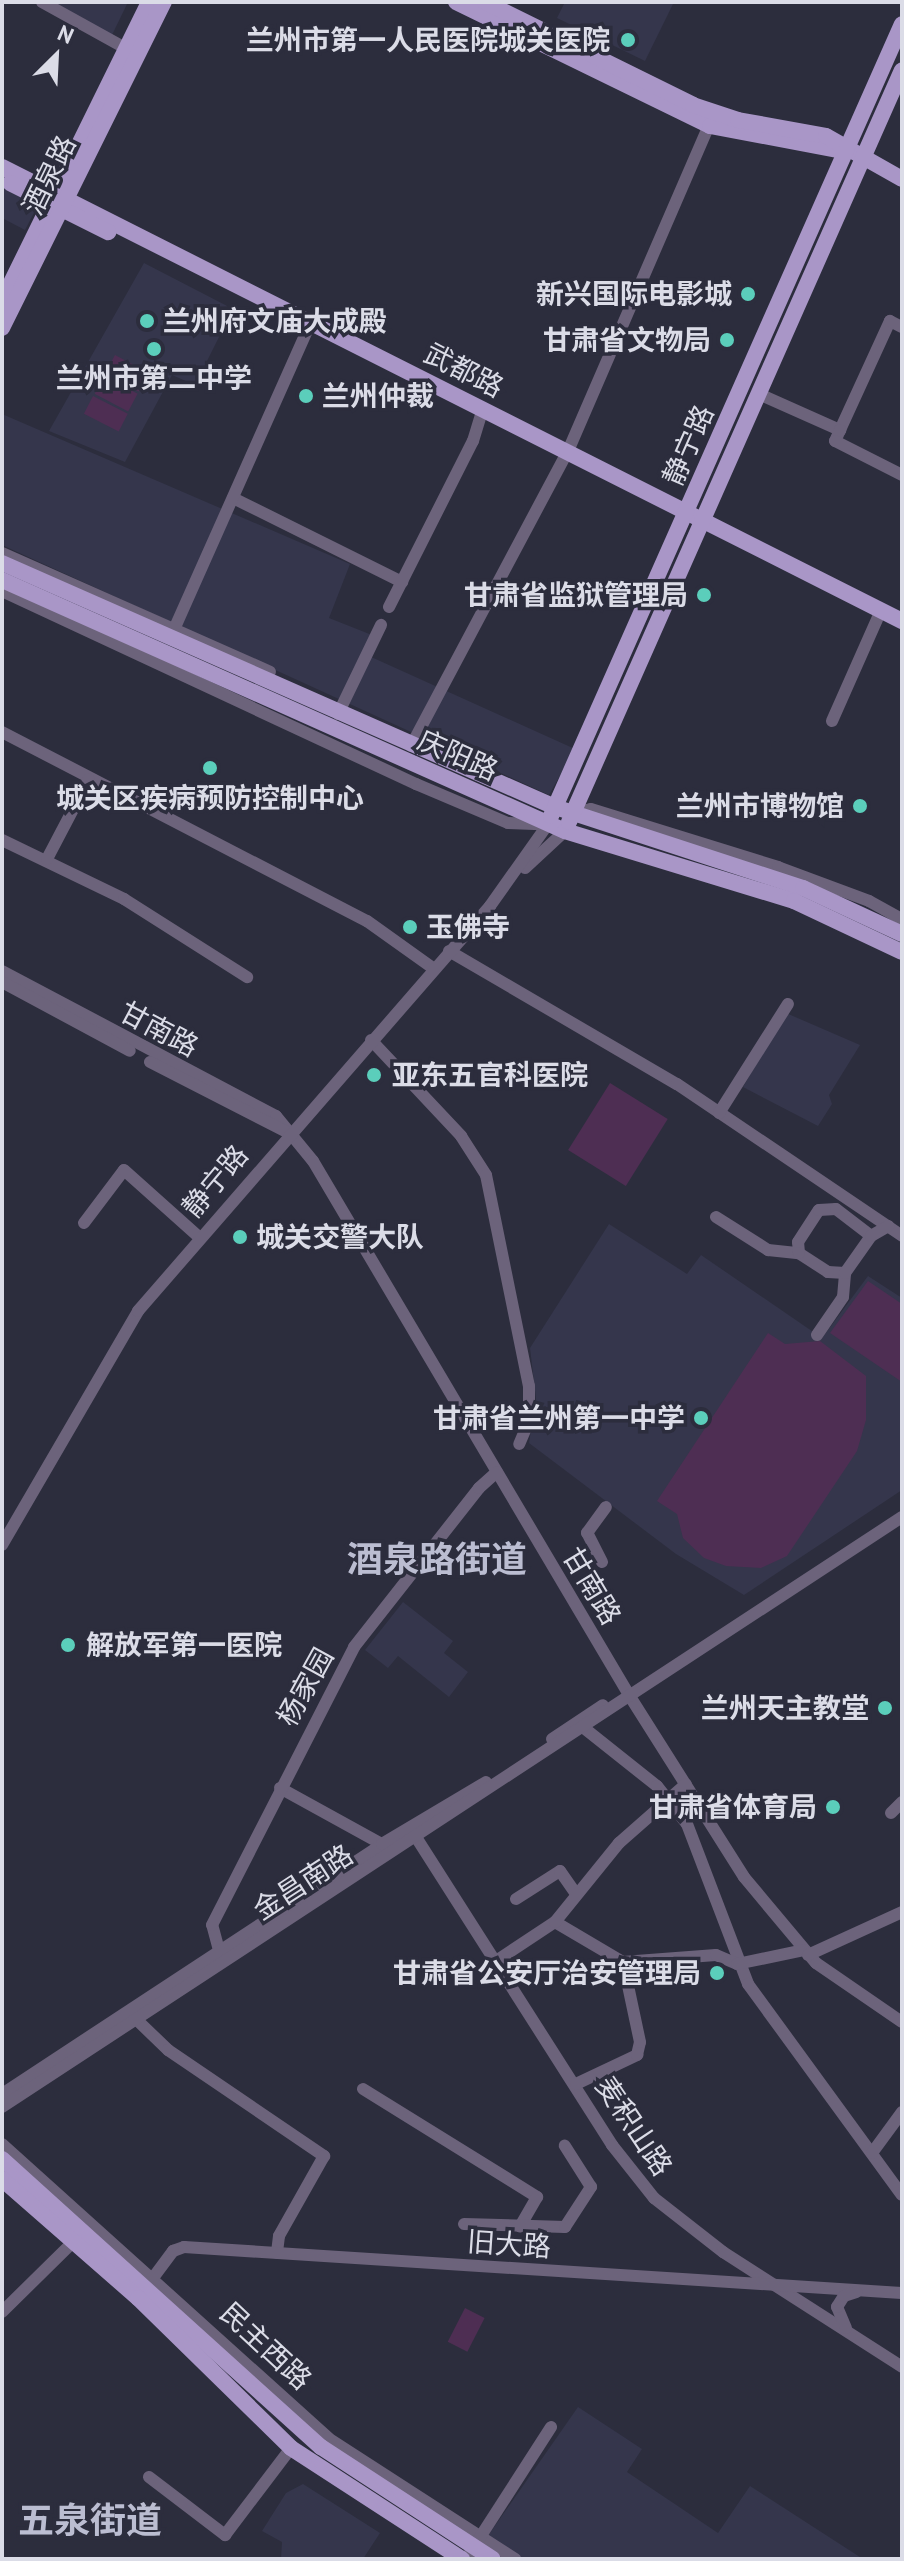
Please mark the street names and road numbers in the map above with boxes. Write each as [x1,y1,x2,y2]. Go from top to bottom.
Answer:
street label: 酒泉路 [15,130,83,220]
street label: 武都路 [419,336,509,404]
street label: 静宁路 [656,400,720,490]
street label: 庆阳路 [413,723,503,787]
street label: 甘南路 [114,994,204,1064]
street label: 静宁路 [175,1138,255,1224]
street label: 甘南路 [556,1541,628,1631]
street label: 杨家园 [270,1642,340,1732]
street label: 金昌南路 [247,1837,359,1927]
street label: 麦积山路 [589,2070,679,2182]
street label: 旧大路 [466,2224,552,2264]
street label: 民主西路 [214,2296,318,2396]

